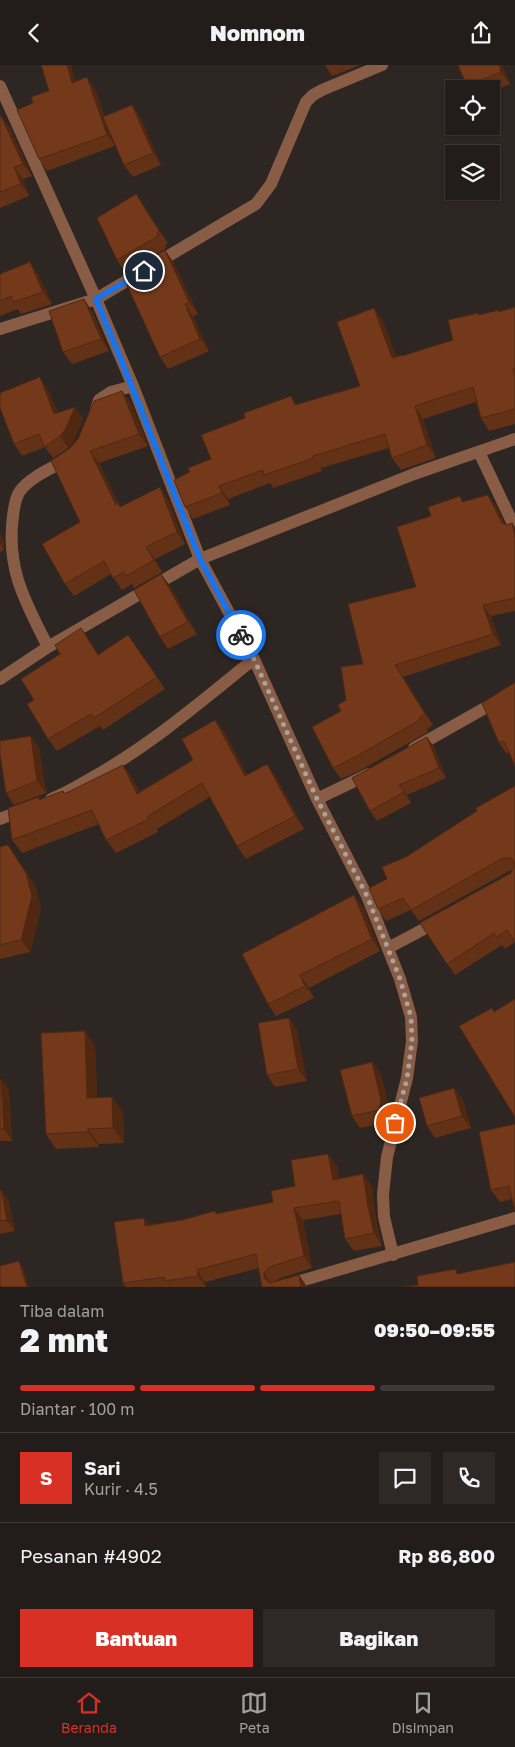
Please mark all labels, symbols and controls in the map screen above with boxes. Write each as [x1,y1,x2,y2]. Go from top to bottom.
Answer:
icon: back [20,19,48,47]
text: Nomnom [210,19,305,46]
icon: share [467,19,495,47]
map controls [445,80,500,200]
button: locate [445,80,500,135]
button: layers [445,145,500,200]
pin [123,250,165,292]
icon: home [130,257,158,285]
courier [216,610,266,660]
icon: bike [227,621,255,649]
pin [374,1102,416,1144]
icon: bag [381,1109,409,1137]
text: Tiba dalam [20,1301,104,1321]
text: 09:50–09:55 [374,1318,495,1341]
text: 2 mnt [20,1321,108,1359]
text: Diantar · 100 m [20,1399,134,1419]
button: chat [379,1452,431,1504]
button: phone [443,1452,495,1504]
text: Sari [84,1456,120,1479]
text: S [40,1466,52,1489]
text: Kurir · 4.5 [84,1479,158,1499]
text: Pesanan #4902 [20,1544,162,1567]
text: Rp 86,800 [398,1544,495,1567]
button: Bantuan [20,1609,253,1667]
button: Bagikan [263,1609,495,1667]
tab: Beranda [61,1689,117,1736]
tab: Peta [239,1689,270,1736]
tab: Disimpan [392,1689,454,1736]

